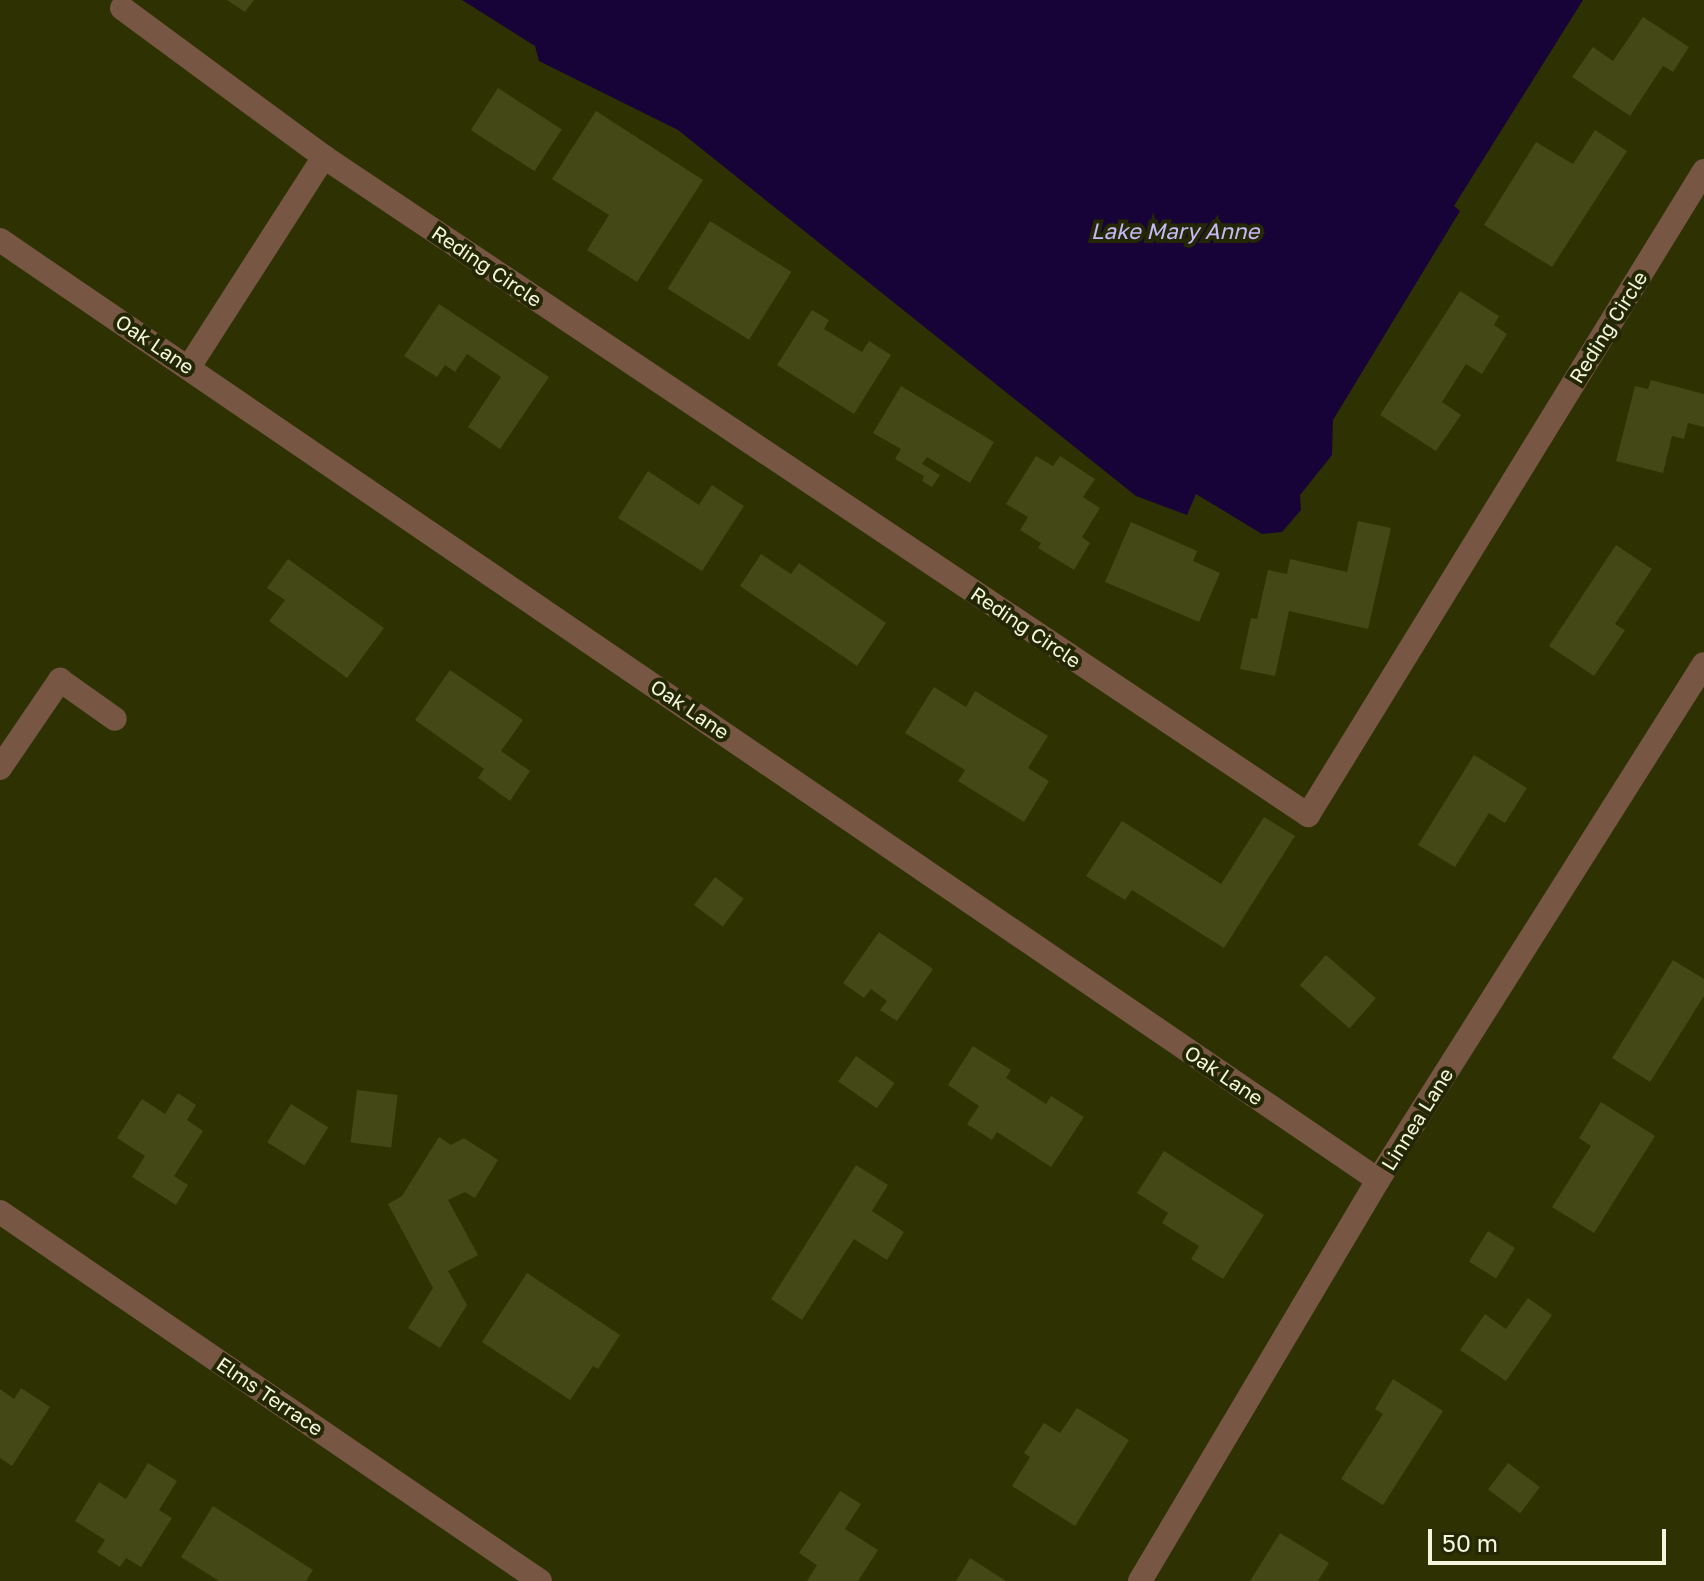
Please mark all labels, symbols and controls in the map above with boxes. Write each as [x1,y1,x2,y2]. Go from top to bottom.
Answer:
water label: Lake Mary Anne [1091,218,1259,244]
street label: Reding Circle [427,220,547,312]
street label: Reding Circle [1564,267,1652,387]
street label: Oak Lane [111,309,199,379]
street label: Reding Circle [966,581,1086,673]
street label: Oak Lane [646,674,734,744]
street label: Oak Lane [1180,1040,1268,1110]
street label: Linnea Lane [1376,1063,1458,1175]
street label: Elms Terrace [212,1352,328,1440]
scale bar [1432,1513,1670,1563]
text: 50 m [1442,1528,1498,1557]

